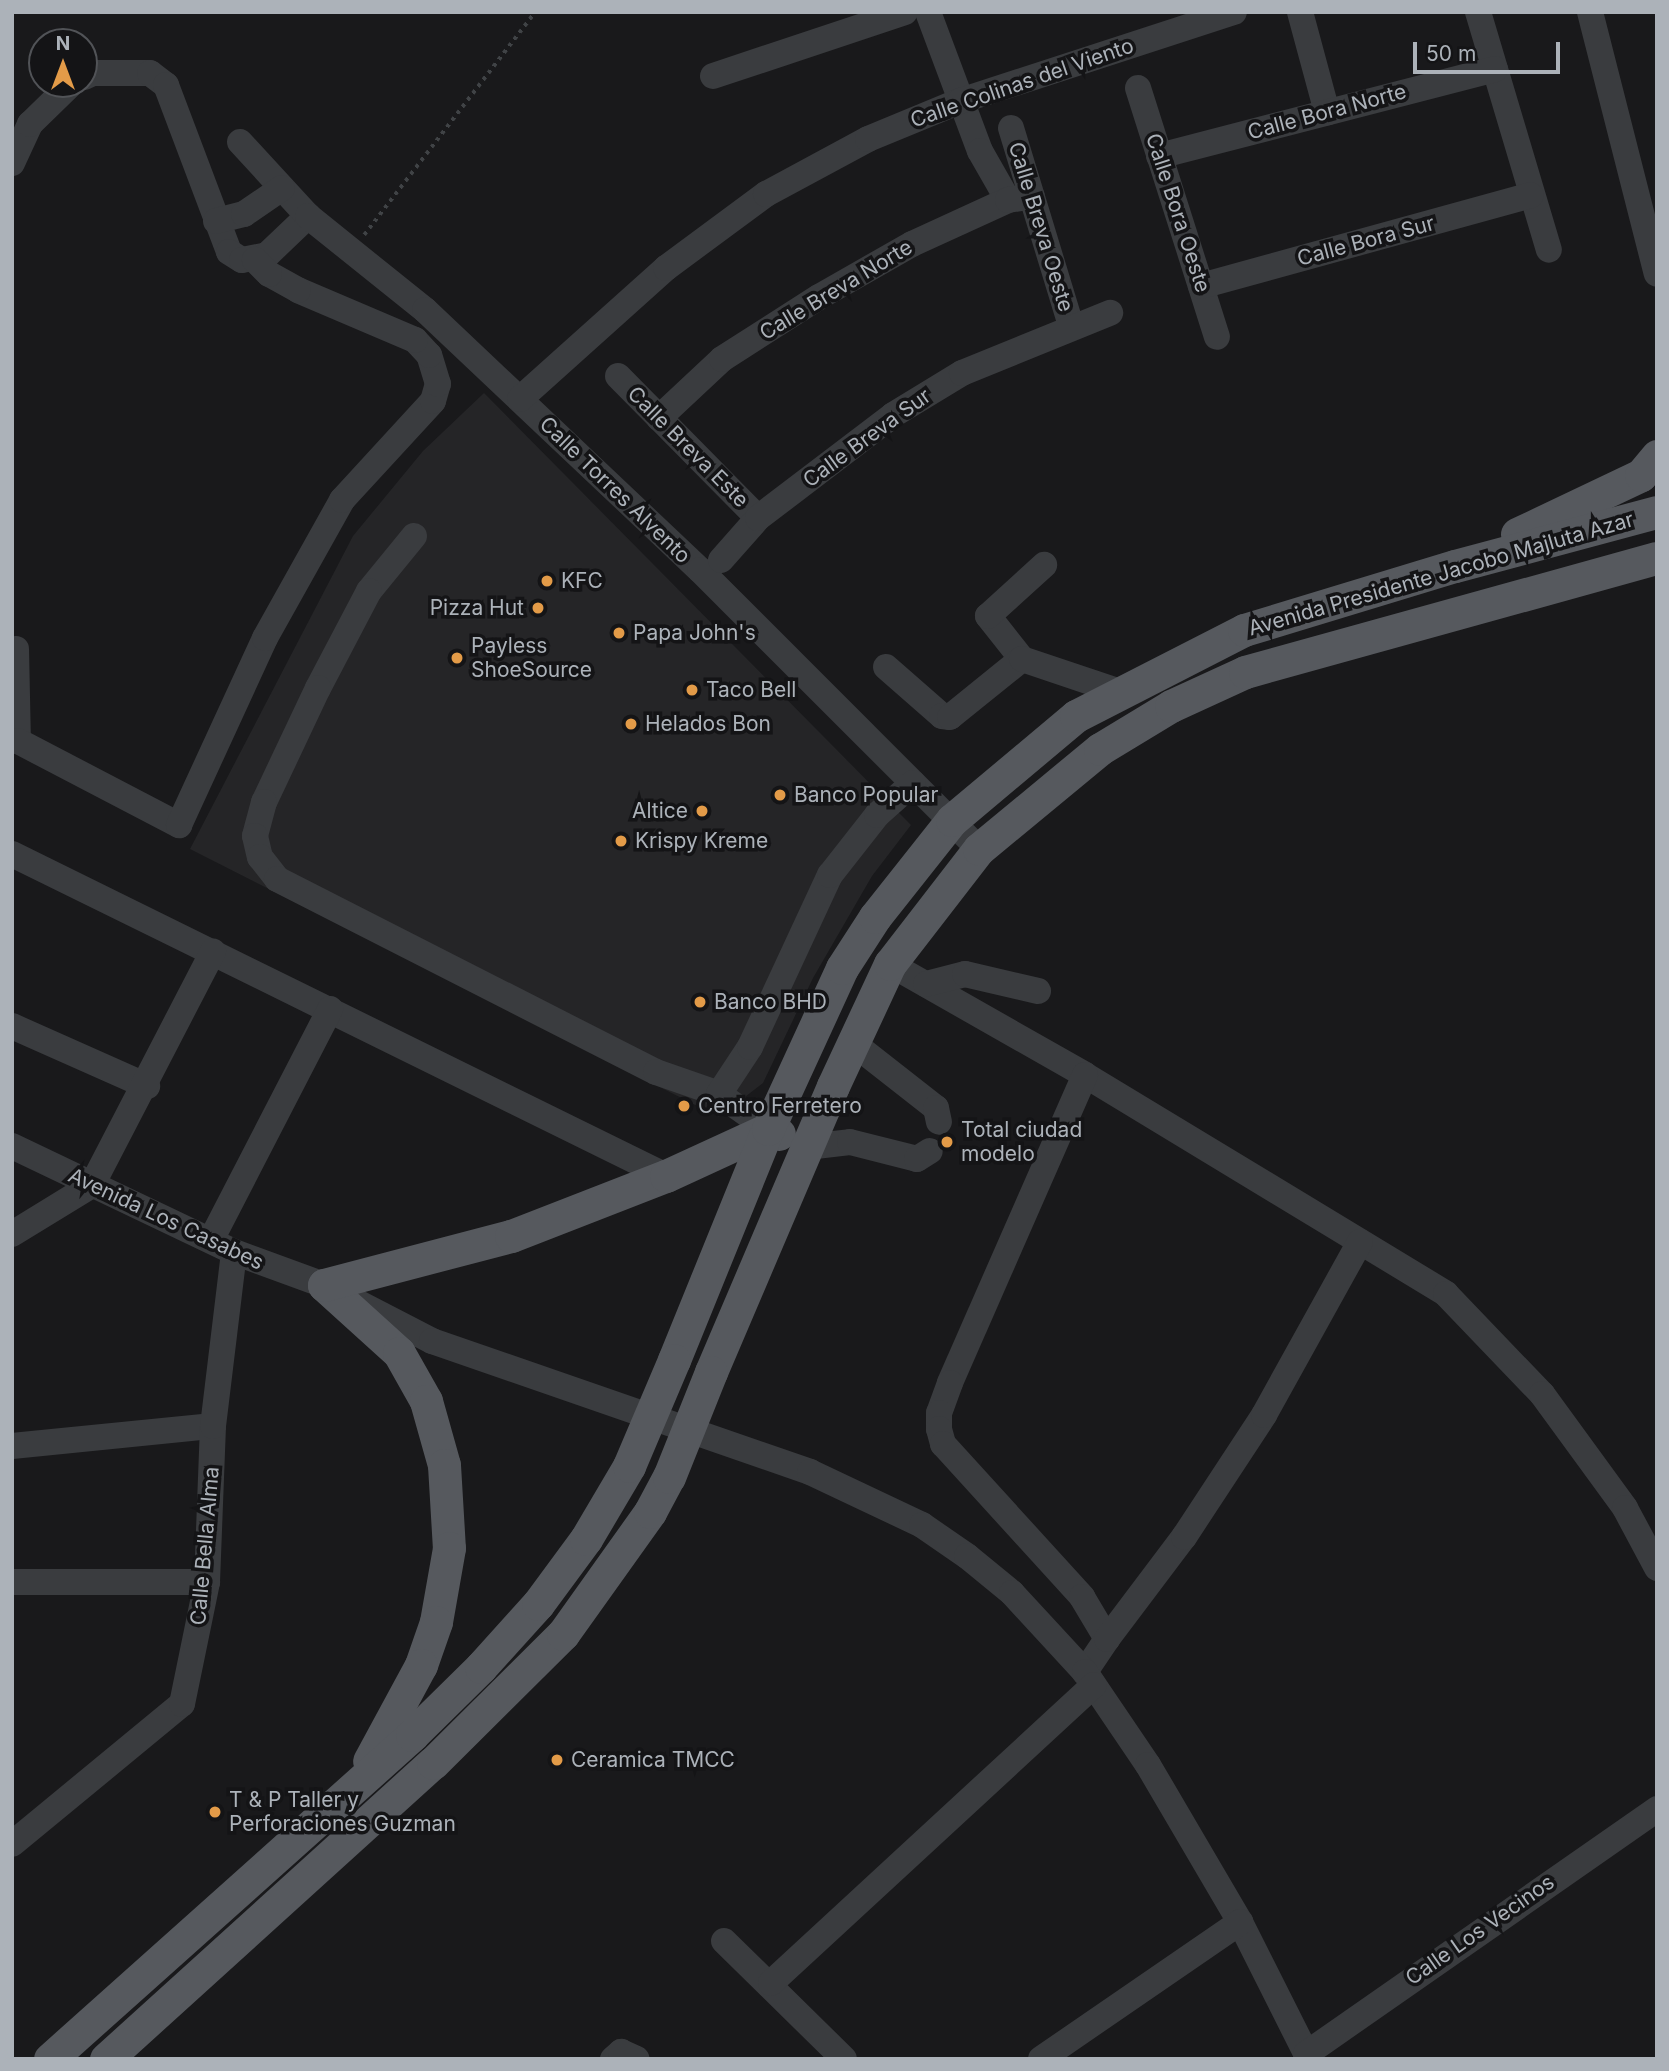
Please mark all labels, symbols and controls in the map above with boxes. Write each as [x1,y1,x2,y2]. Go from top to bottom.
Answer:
north arrow [28,28,98,98]
scale bar [1417,28,1564,72]
text: N [56,32,70,55]
street label: Calle Colinas del Viento [907,33,1137,133]
text: 50 m [1426,41,1476,66]
street label: Calle Bora Norte [1245,79,1409,145]
street label: Calle Bora Oeste [1140,130,1216,296]
street label: Calle Breva Oeste [1003,139,1079,315]
street label: Calle Bora Sur [1295,211,1437,271]
street label: Calle Breva Norte [755,235,917,345]
street label: Calle Breva Este [622,381,754,513]
street label: Calle Breva Sur [798,383,936,493]
street label: Calle Torres Alvento [534,411,696,569]
street label: Avenida Presidente Jacobo Majluta Azar [1245,507,1637,641]
place label: KFC [561,568,603,594]
marker: KFC [539,573,555,589]
place label: Pizza Hut [430,595,524,621]
marker: Pizza Hut [530,600,546,616]
place label: Papa John's [633,620,756,646]
marker: Papa John's [611,625,627,641]
place label: Payless ShoeSource [471,633,592,683]
marker: Payless ShoeSource [449,650,465,666]
place label: Taco Bell [706,677,796,703]
marker: Taco Bell [684,682,700,698]
place label: Helados Bon [645,711,771,737]
marker: Helados Bon [623,716,639,732]
place label: Banco Popular [794,782,938,808]
marker: Banco Popular [772,787,788,803]
place label: Altice [632,798,688,824]
marker: Altice [694,803,710,819]
place label: Krispy Kreme [635,828,768,854]
marker: Krispy Kreme [613,833,629,849]
place label: Banco BHD [714,989,827,1015]
marker: Banco BHD [692,994,708,1010]
place label: Centro Ferretero [698,1093,862,1119]
marker: Centro Ferretero [676,1098,692,1114]
place label: Total ciudad modelo [961,1117,1082,1167]
marker: Total ciudad modelo [939,1134,955,1150]
street label: Avenida Los Casabes [64,1163,268,1275]
street label: Calle Bella Alma [186,1466,224,1626]
place label: Ceramica TMCC [571,1747,735,1773]
marker: Ceramica TMCC [549,1752,565,1768]
place label: T & P Taller y Perforaciones Guzman [229,1787,456,1837]
marker: T & P Taller y Perforaciones Guzman [207,1804,223,1820]
street label: Calle Los Vecinos [1401,1869,1559,1991]

